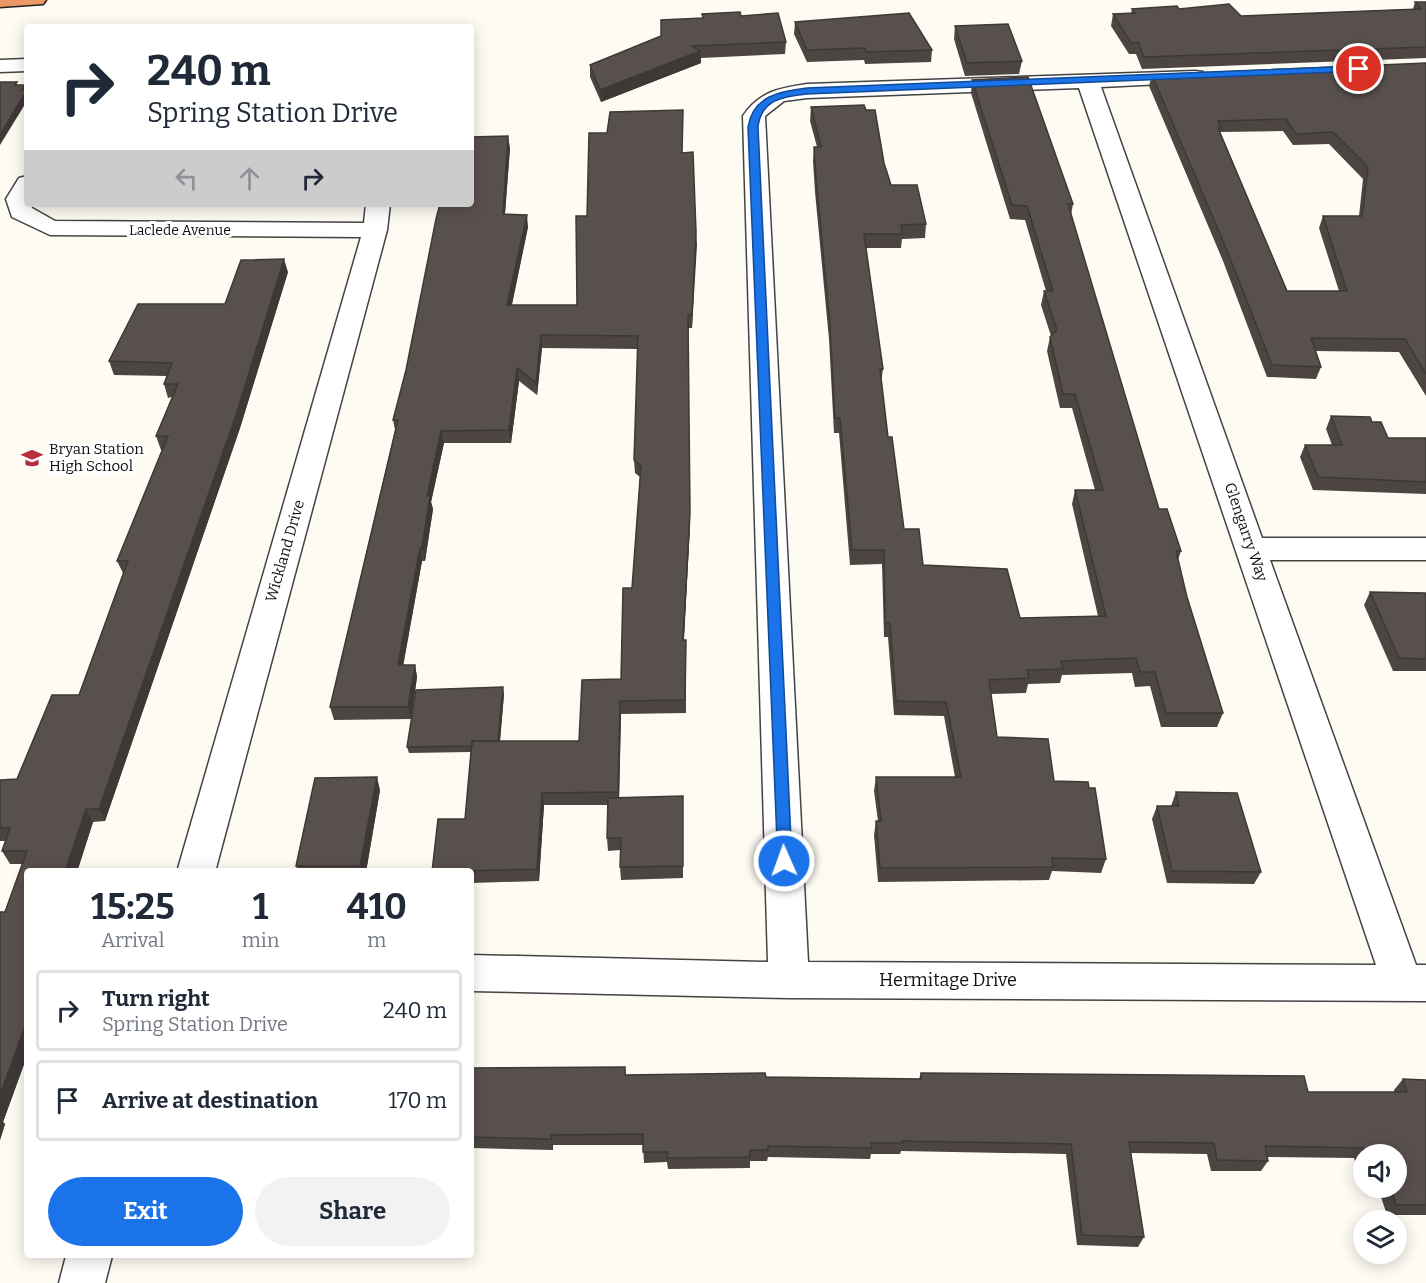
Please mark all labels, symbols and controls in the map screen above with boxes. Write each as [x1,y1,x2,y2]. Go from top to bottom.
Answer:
pin [1333,43,1384,94]
text: 240 m [147,46,271,96]
icon: right [48,48,126,126]
icon: arrive [1342,52,1375,85]
text: Spring Station Drive [147,97,398,129]
icon: left [170,162,203,195]
icon: ahead [233,162,266,195]
icon: right [296,162,329,195]
street label: Laclede Avenue [129,222,231,239]
place label: Bryan Station High School [49,440,144,475]
school or university icon: Bryan Station High School [20,446,44,470]
street label: Glengarry Way [1221,480,1271,584]
street label: Wickland Drive [262,498,308,604]
position arrow [752,829,816,893]
text: 15:25 [91,885,175,929]
text: 1 [253,885,268,929]
text: 410 [347,885,407,929]
text: Arrival [101,928,165,952]
text: min [242,928,279,952]
text: m [367,928,386,952]
street label: Hermitage Drive [879,969,1017,991]
text: Turn right [102,985,210,1012]
icon: right [51,994,84,1027]
text: 240 m [383,997,447,1024]
text: Spring Station Drive [102,1012,288,1036]
icon: arrive [51,1084,84,1117]
text: Arrive at destination [102,1087,318,1114]
text: 170 m [388,1087,447,1114]
map controls [1353,1144,1407,1264]
button: sound [1353,1144,1407,1198]
button: Exit [48,1177,243,1246]
button: Share [255,1177,450,1246]
button: layers [1353,1210,1407,1264]

